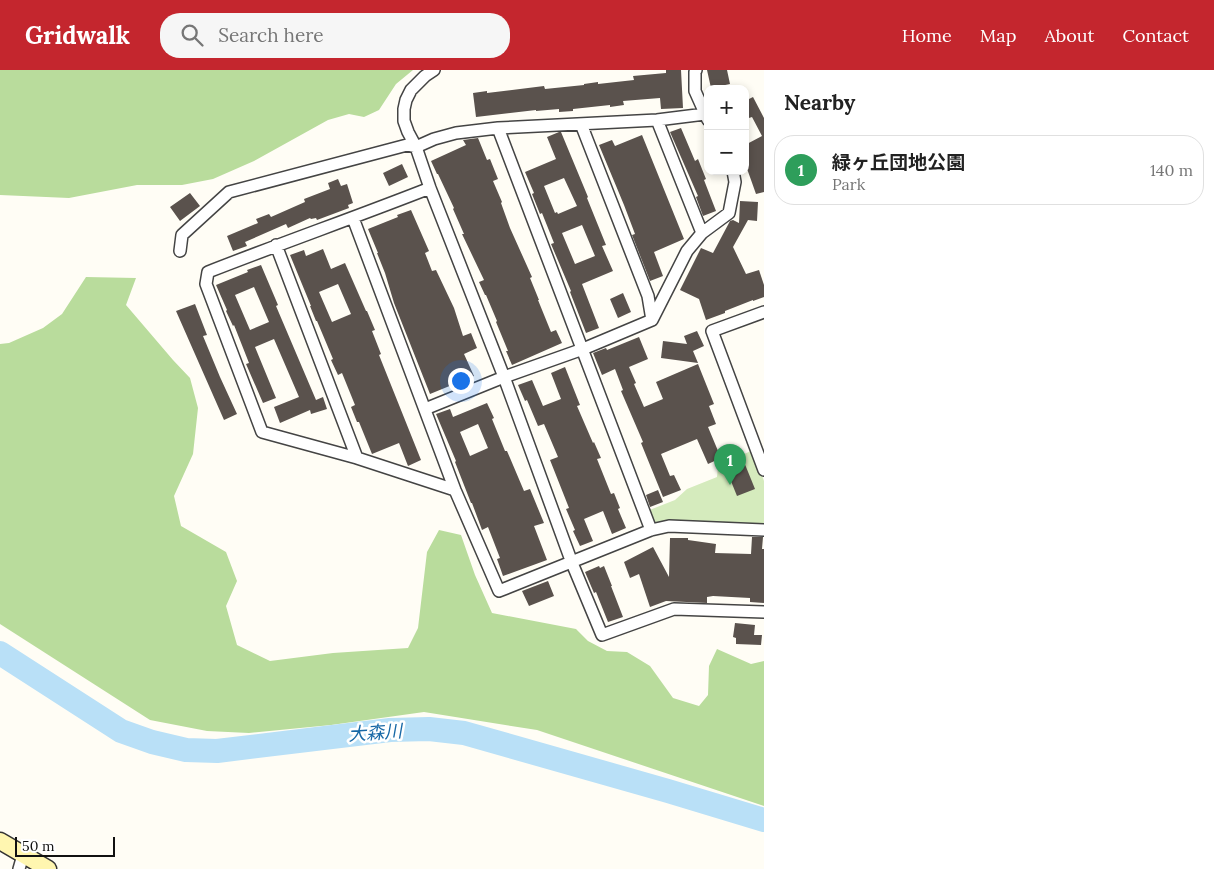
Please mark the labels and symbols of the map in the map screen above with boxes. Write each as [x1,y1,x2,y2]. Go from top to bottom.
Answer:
your location [448,368,474,394]
pin: 1 [714,444,746,485]
water label: 大森川 [347,719,405,746]
scale bar [15,834,115,857]

